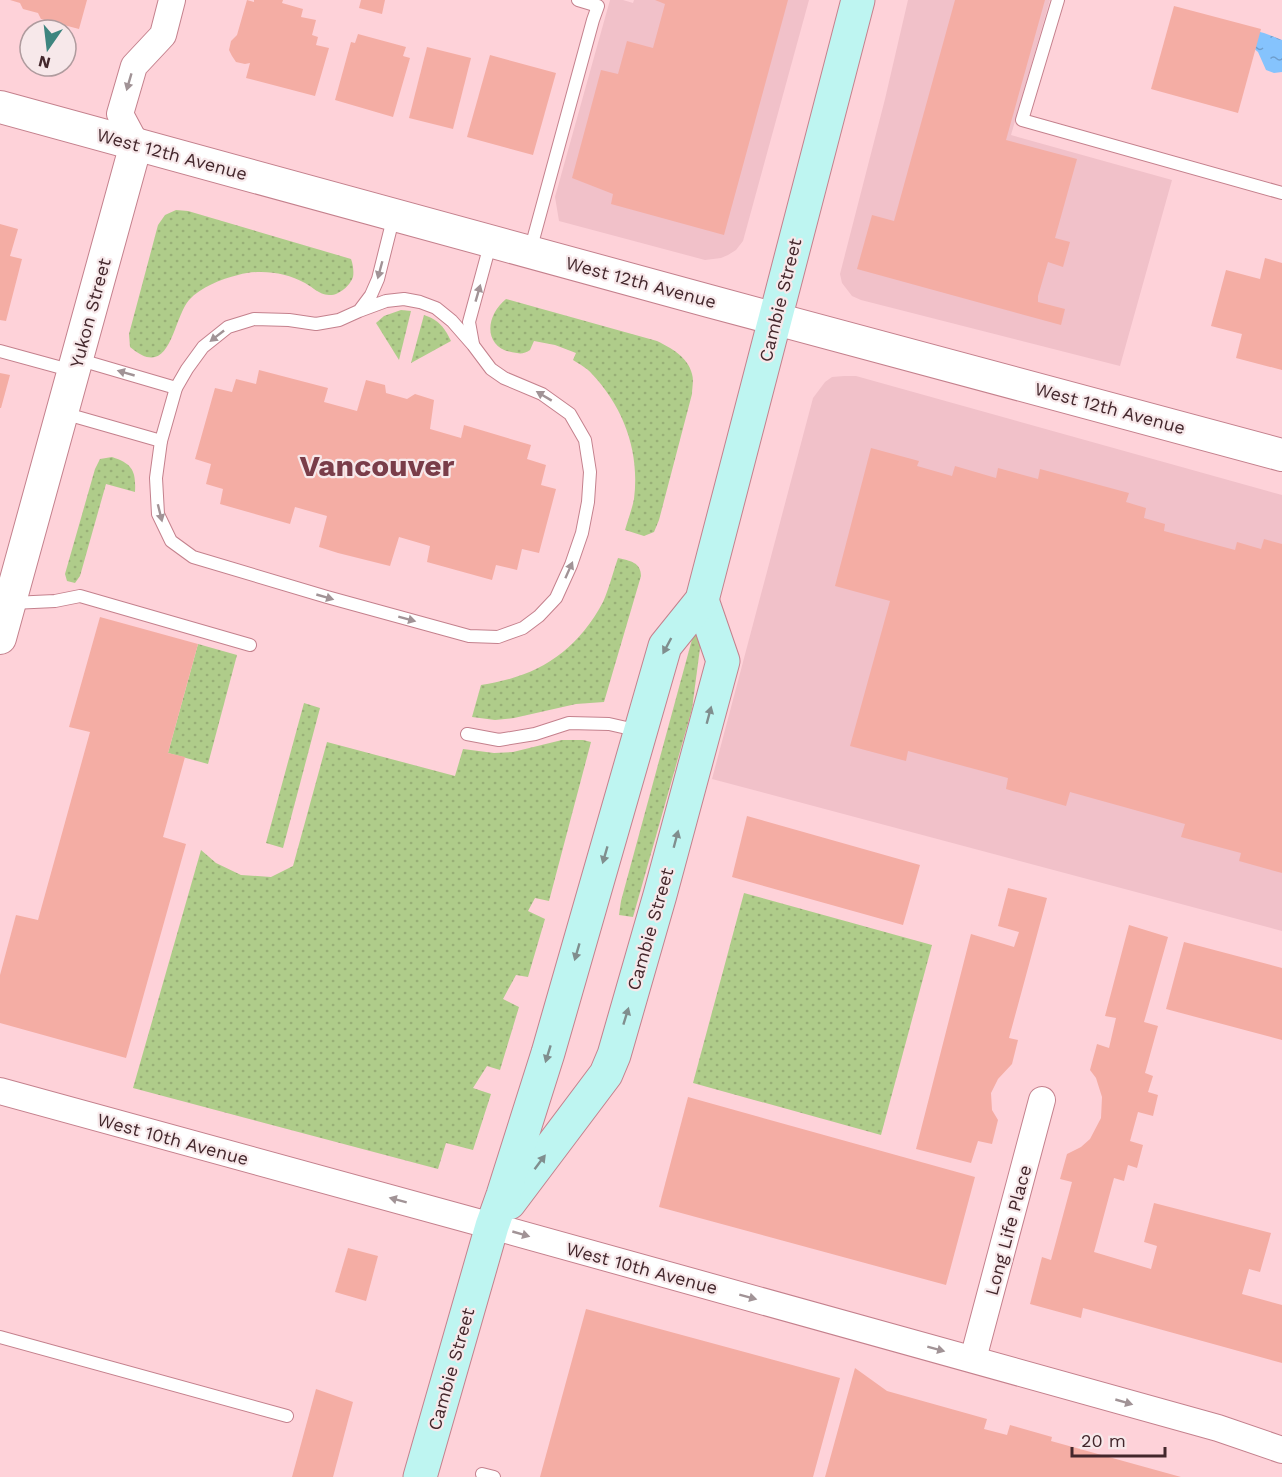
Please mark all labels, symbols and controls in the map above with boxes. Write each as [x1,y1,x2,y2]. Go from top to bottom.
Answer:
north arrow [18,18,78,78]
text: N [36,51,53,73]
one-way arrow [124,73,133,91]
street label: West 12th Avenue [94,124,250,184]
street label: Cambie Street [755,236,806,364]
street label: West 12th Avenue [563,252,719,312]
street label: Yukon Street [65,255,115,370]
one-way arrow [374,261,384,279]
one-way arrow [474,283,483,301]
one-way arrow [209,330,225,342]
one-way arrow [117,368,135,377]
street label: West 12th Avenue [1032,378,1188,438]
one-way arrow [536,391,552,402]
district label: Vancouver [299,448,455,483]
one-way arrow [156,504,166,522]
one-way arrow [564,561,574,579]
one-way arrow [316,593,334,602]
one-way arrow [398,615,416,624]
one-way arrow [662,638,672,655]
one-way arrow [705,706,714,724]
one-way arrow [671,830,681,848]
one-way arrow [600,846,609,864]
street label: Cambie Street [622,865,678,993]
one-way arrow [572,943,581,961]
one-way arrow [622,1007,631,1025]
one-way arrow [542,1045,552,1063]
street label: West 10th Avenue [95,1109,251,1169]
one-way arrow [534,1155,546,1171]
street label: Long Life Place [980,1162,1036,1298]
one-way arrow [389,1195,407,1205]
one-way arrow [512,1230,530,1239]
street label: West 10th Avenue [564,1238,720,1298]
one-way arrow [739,1293,757,1302]
street label: Cambie Street [423,1305,479,1433]
one-way arrow [927,1345,945,1354]
one-way arrow [1115,1397,1133,1407]
scale bar [1072,1420,1165,1458]
text: 20 m [1081,1430,1126,1451]

